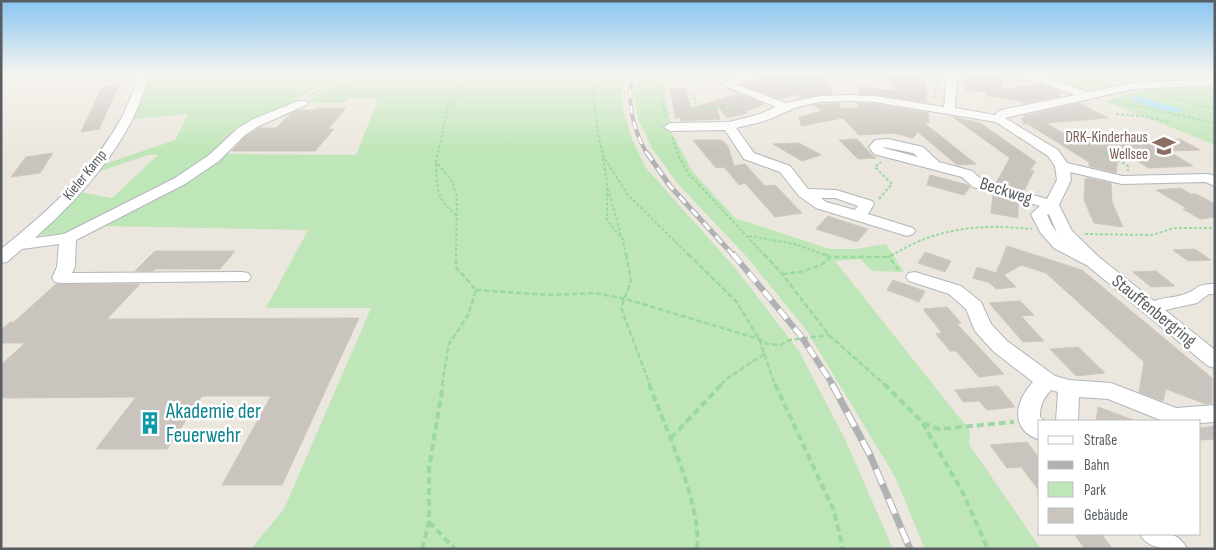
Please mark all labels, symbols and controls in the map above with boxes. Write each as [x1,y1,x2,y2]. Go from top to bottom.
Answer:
place label: DRK-Kinderhaus Wellsee [1065,128,1148,164]
school or university icon: DRK-Kinderhaus Wellsee [1151,133,1177,159]
street label: Kieler Kamp [59,146,111,204]
street label: Beckweg [977,173,1035,209]
street label: Stauffenbergring [1108,271,1200,351]
place label: Akademie der Feuerwehr [165,399,261,448]
building icon: Akademie der Feuerwehr [137,410,163,436]
legend [1038,420,1201,535]
text: Straße [1084,431,1117,450]
text: Bahn [1084,456,1109,475]
text: Park [1084,481,1106,500]
text: Gebäude [1084,506,1128,525]

